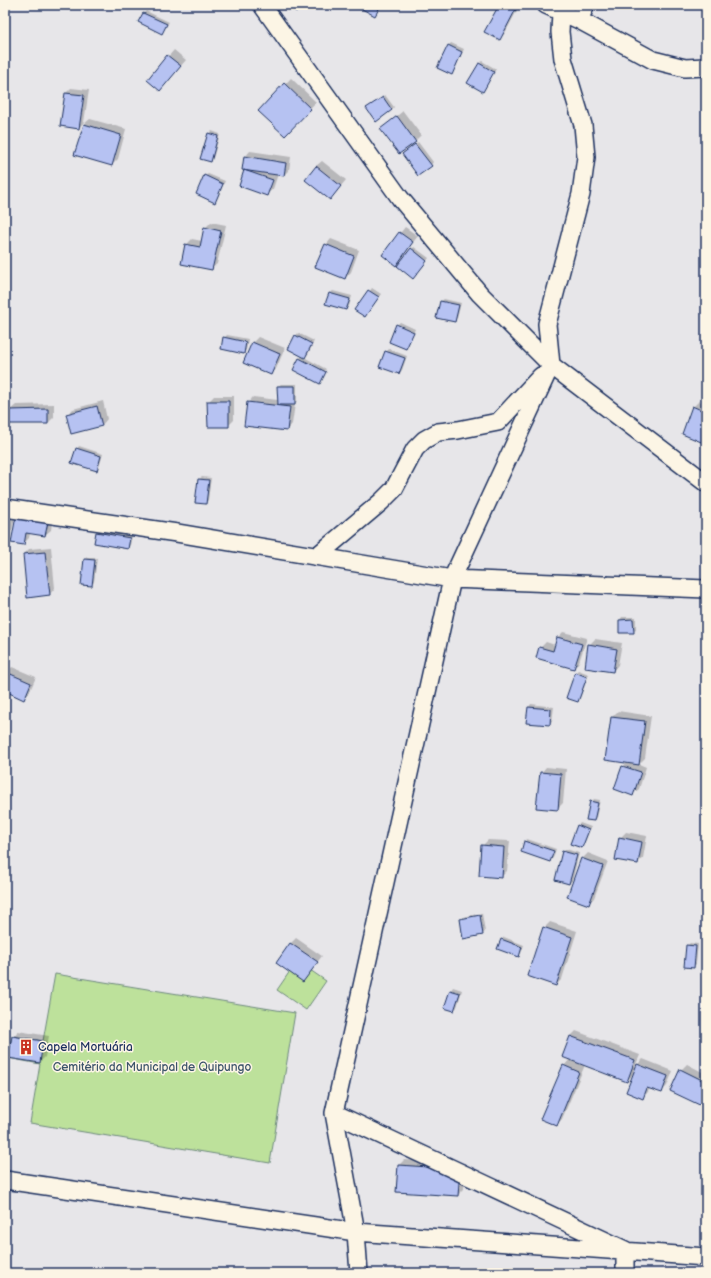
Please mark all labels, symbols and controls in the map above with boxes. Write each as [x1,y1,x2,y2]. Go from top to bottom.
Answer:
building icon: Capela Mortuária [17,1038,35,1056]
place label: Capela Mortuária [38,1040,133,1055]
park label: Cemitério da Municipal de Quipungo [53,1060,251,1075]

